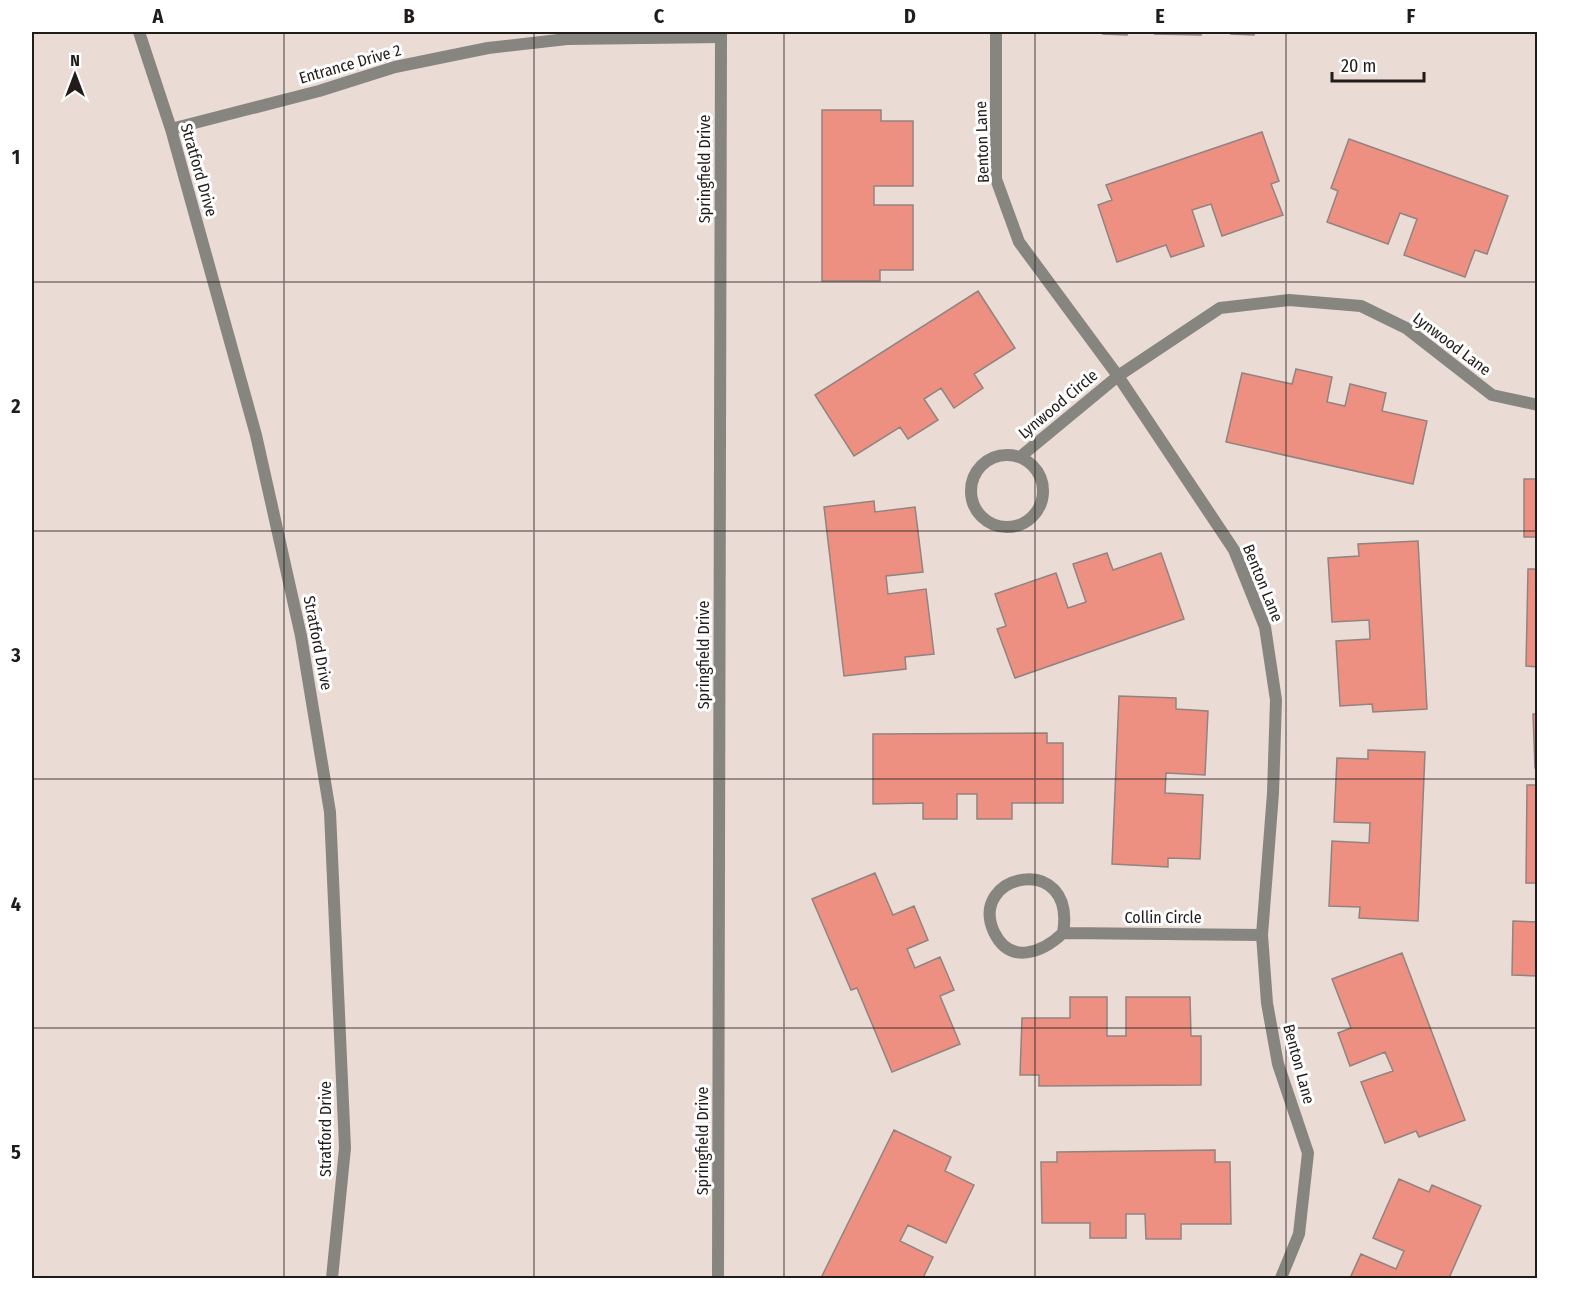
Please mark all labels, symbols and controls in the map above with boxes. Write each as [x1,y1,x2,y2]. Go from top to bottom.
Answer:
text: A [152,4,165,28]
text: B [403,4,415,28]
text: C [654,4,665,28]
text: D [904,4,916,28]
text: E [1155,4,1165,28]
text: F [1407,4,1416,28]
street label: Entrance Drive 2 [297,40,403,88]
north arrow [45,45,105,105]
scale bar [1332,45,1424,83]
text: N [70,51,80,70]
text: 20 m [1341,55,1376,77]
street label: Benton Lane [971,101,993,183]
street label: Springfield Drive [695,115,714,223]
street label: Stratford Drive [177,121,221,219]
text: 1 [12,145,20,169]
street label: Lynwood Lane [1409,309,1495,379]
street label: Lynwood Circle [1015,365,1102,443]
text: 2 [10,394,21,418]
street label: Benton Lane [1239,541,1287,625]
street label: Stratford Drive [300,594,336,692]
street label: Springfield Drive [694,601,713,709]
text: 3 [10,643,21,667]
text: 4 [11,892,21,916]
street label: Collin Circle [1124,908,1202,927]
street label: Benton Lane [1279,1022,1319,1106]
street label: Stratford Drive [316,1081,335,1177]
street label: Springfield Drive [693,1087,712,1195]
text: 5 [11,1140,21,1164]

